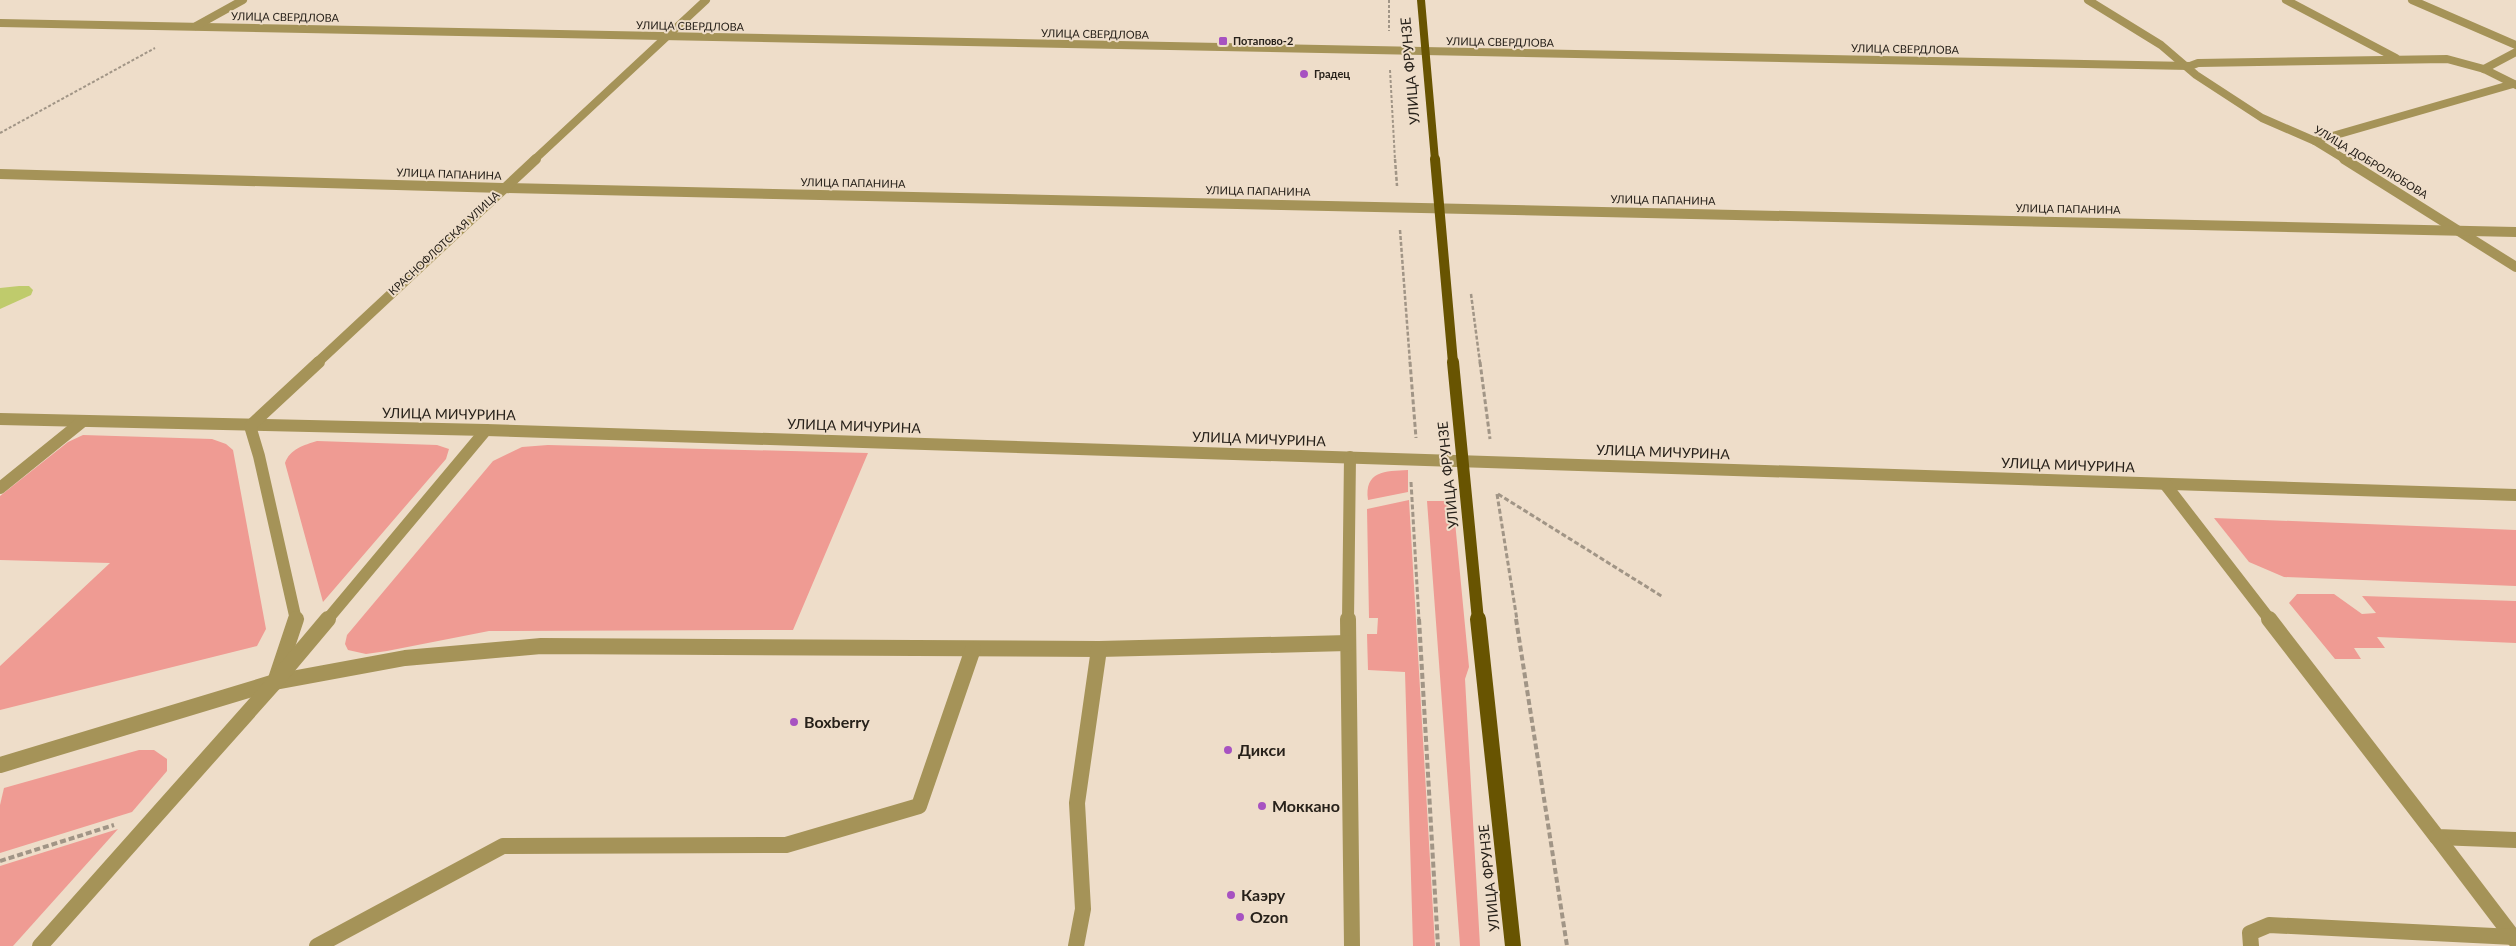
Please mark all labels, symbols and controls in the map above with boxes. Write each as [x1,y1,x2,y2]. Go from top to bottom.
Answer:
street label: УЛИЦА СВЕРДЛОВА [231,9,340,24]
street label: УЛИЦА ФРУНЗЕ [1396,17,1423,125]
street label: УЛИЦА СВЕРДЛОВА [636,18,745,33]
street label: УЛИЦА СВЕРДЛОВА [1041,26,1150,41]
place label: Потапово-2 [1233,34,1293,47]
street label: УЛИЦА СВЕРДЛОВА [1446,34,1555,49]
marker: Потапово-2 [1217,35,1229,47]
street label: УЛИЦА СВЕРДЛОВА [1851,41,1960,56]
place label: Градец [1314,67,1350,80]
marker: Градец [1298,68,1310,80]
street label: УЛИЦА ДОБРОЛЮБОВА [2312,122,2431,201]
street label: УЛИЦА ПАПАНИНА [396,165,502,182]
street label: УЛИЦА ПАПАНИНА [800,175,906,190]
street label: УЛИЦА ПАПАНИНА [1205,183,1311,198]
street label: КРАСНОФЛОТСКАЯ УЛИЦА [386,187,502,297]
street label: УЛИЦА ПАПАНИНА [1610,192,1716,207]
street label: УЛИЦА ПАПАНИНА [2015,201,2121,216]
street label: УЛИЦА МИЧУРИНА [382,404,517,423]
street label: УЛИЦА МИЧУРИНА [787,415,922,436]
street label: УЛИЦА ФРУНЗЕ [1433,421,1462,529]
street label: УЛИЦА МИЧУРИНА [1192,428,1327,449]
street label: УЛИЦА МИЧУРИНА [1596,441,1731,462]
street label: УЛИЦА МИЧУРИНА [2001,454,2136,475]
place label: Boxberry [804,712,870,731]
marker: Boxberry [788,716,800,728]
place label: Дикси [1238,740,1286,759]
marker: Дикси [1222,744,1234,756]
place label: Моккано [1272,796,1340,815]
marker: Моккано [1256,800,1268,812]
street label: УЛИЦА ФРУНЗЕ [1474,824,1503,932]
place label: Каэру [1241,885,1286,904]
marker: Каэру [1225,889,1237,901]
place label: Ozon [1250,907,1288,926]
marker: Ozon [1234,911,1246,923]

